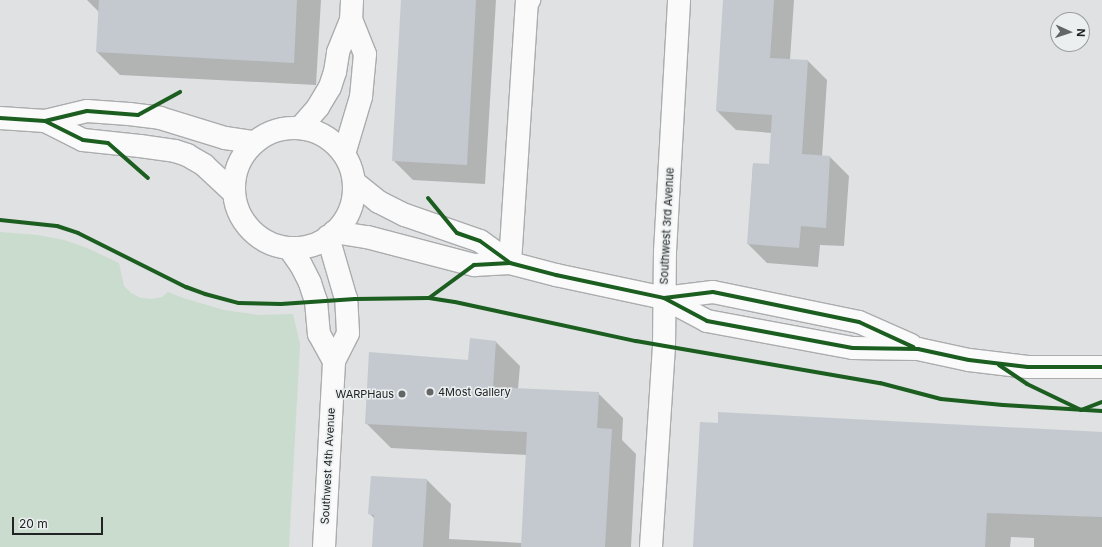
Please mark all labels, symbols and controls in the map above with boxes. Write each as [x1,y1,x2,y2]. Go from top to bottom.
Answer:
north arrow [1050,12,1090,52]
text: N [1074,28,1088,37]
street label: Southwest 3rd Avenue [657,167,677,285]
place label: 4Most Gallery [438,385,511,399]
place label: WARPHaus [335,387,394,401]
marker: 4Most Gallery [425,387,435,397]
marker: WARPHaus [397,389,407,399]
street label: Southwest 4th Avenue [318,407,338,525]
scale bar [14,509,105,535]
text: 20 m [19,516,48,531]

